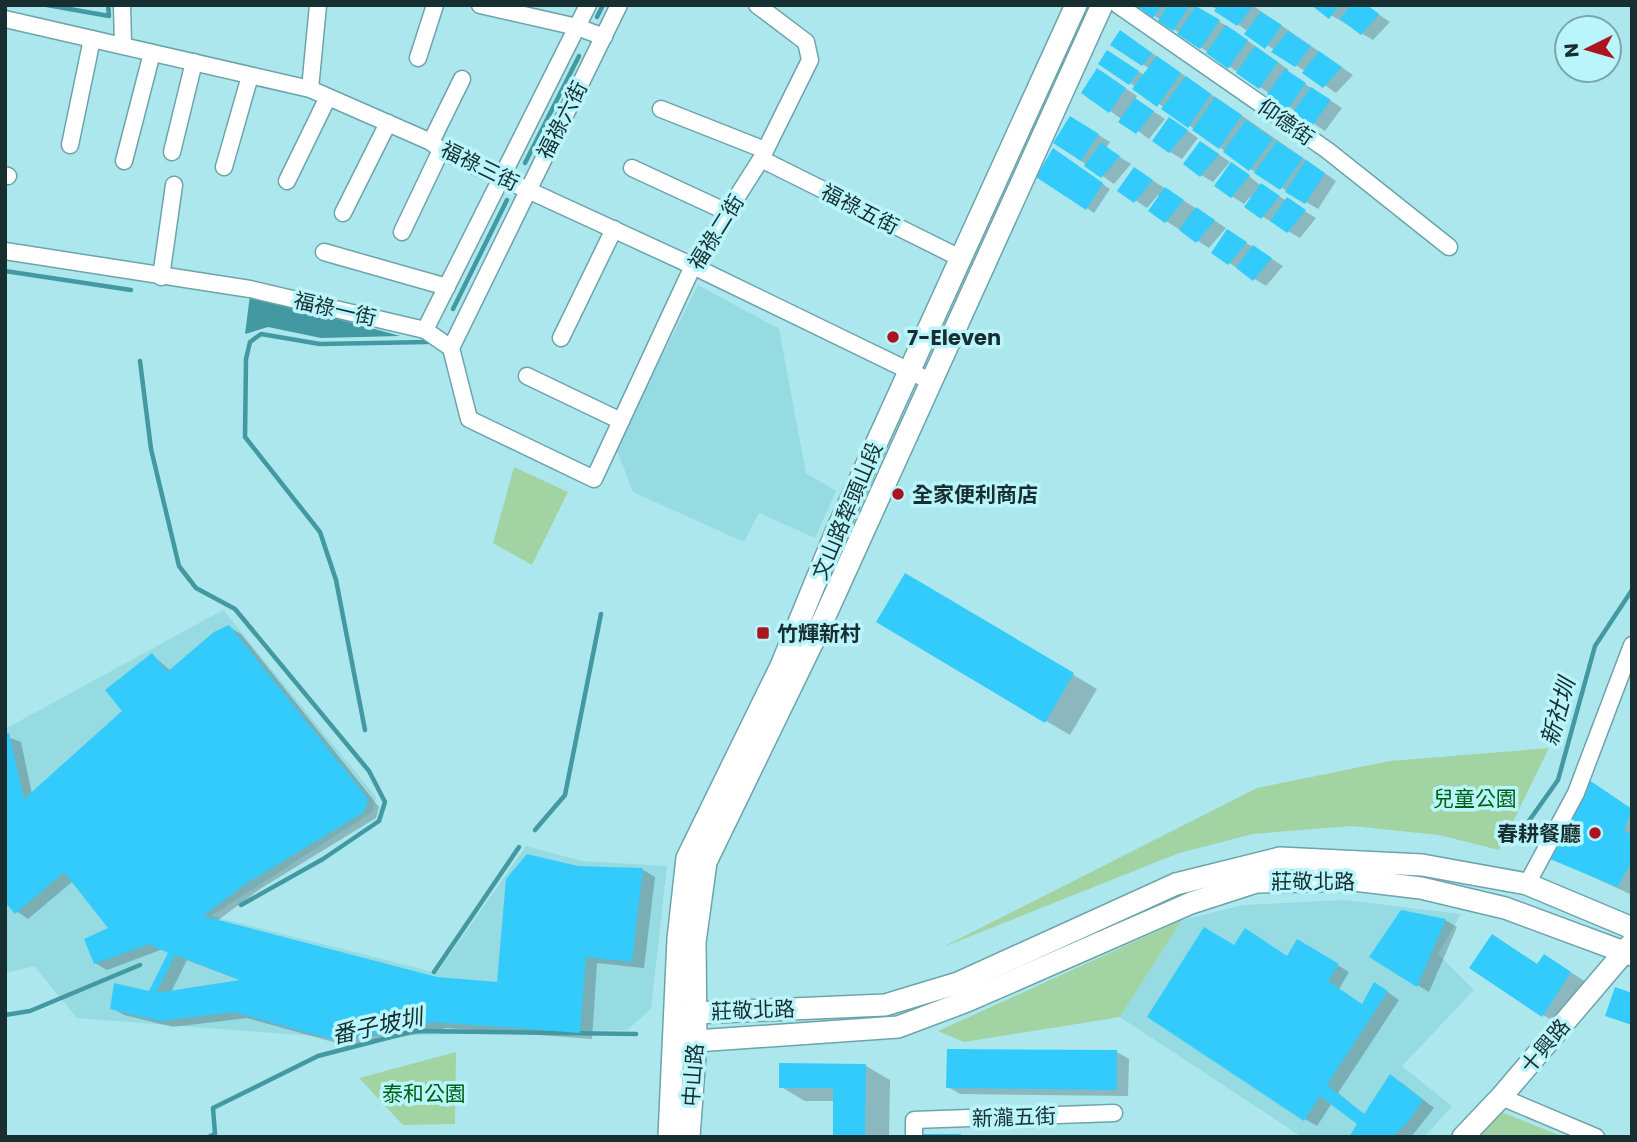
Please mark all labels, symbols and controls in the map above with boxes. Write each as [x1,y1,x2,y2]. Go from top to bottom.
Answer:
north arrow [1553,14,1623,84]
text: N [1557,42,1586,59]
street label: 福祿六街 [530,76,594,164]
street label: 仰德街 [1252,92,1320,152]
street label: 福祿三街 [436,135,524,197]
street label: 福祿五街 [816,177,904,241]
street label: 福祿二街 [681,189,751,275]
street label: 福祿一街 [291,285,379,333]
place label: 7-Eleven [907,323,1001,352]
marker: 7-Eleven [885,329,901,345]
street label: 文山路犂頭山段 [805,438,889,584]
place label: 全家便利商店 [912,480,1038,509]
marker: 全家便利商店 [890,486,906,502]
place label: 竹輝新村 [777,619,861,648]
marker: 竹輝新村 [755,625,771,641]
water label: 新社圳 [1533,672,1584,750]
park label: 兒童公園 [1433,784,1517,813]
place label: 春耕餐廳 [1497,819,1581,848]
marker: 春耕餐廳 [1587,825,1603,841]
street label: 莊敬北路 [1271,867,1355,896]
street label: 莊敬北路 [711,994,795,1026]
water label: 番子坡圳 [329,1000,428,1051]
street label: 十興路 [1514,1013,1576,1079]
street label: 中山路 [676,1043,710,1107]
park label: 泰和公園 [382,1079,466,1108]
street label: 新瀧五街 [972,1101,1056,1133]

